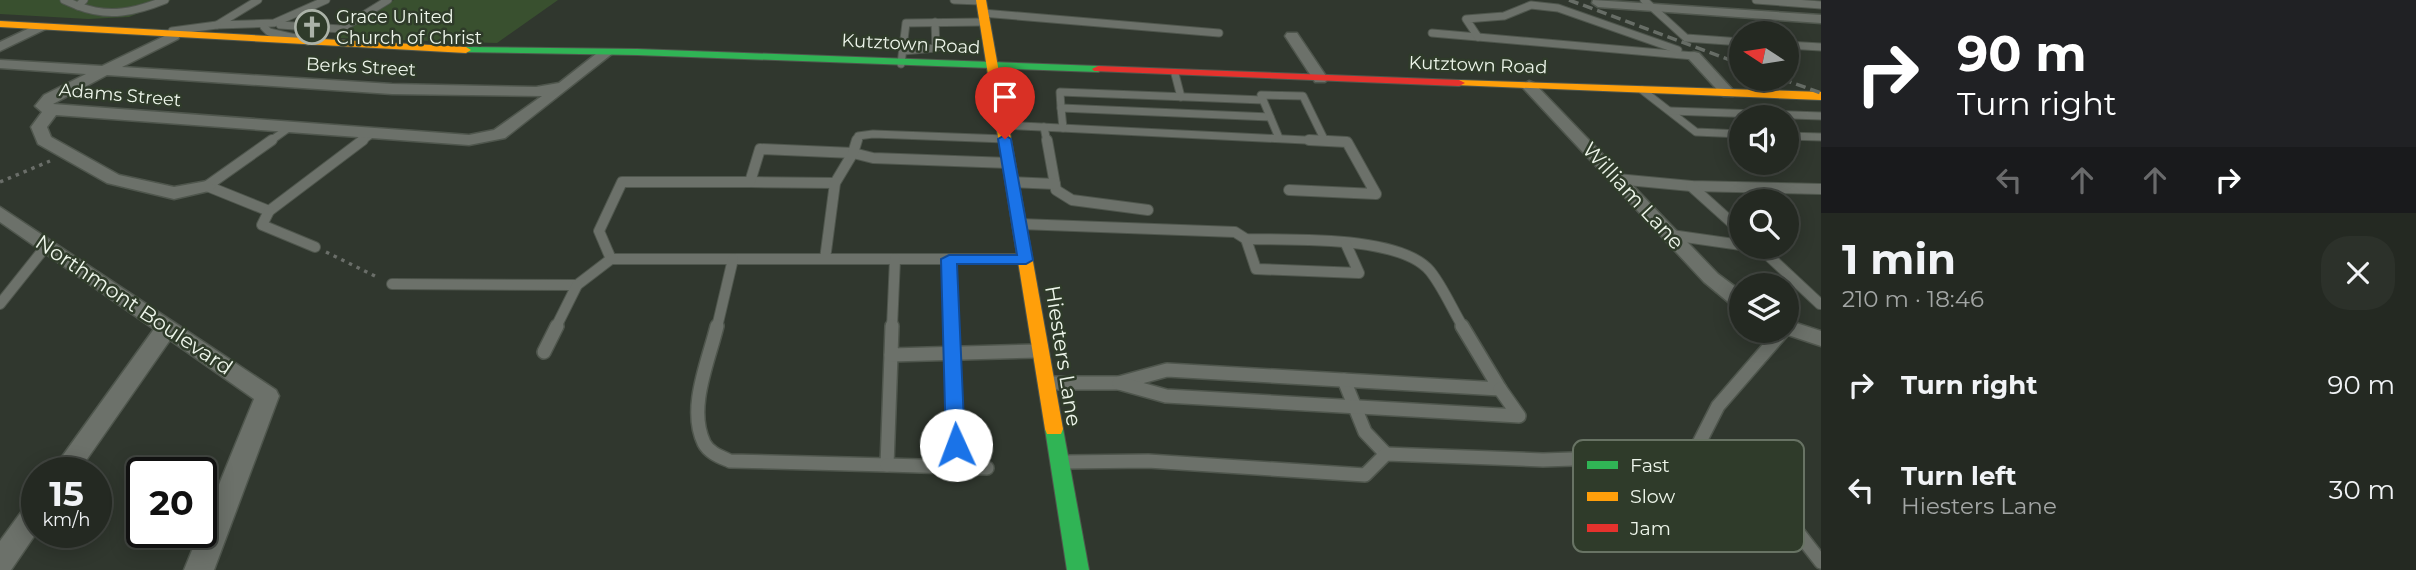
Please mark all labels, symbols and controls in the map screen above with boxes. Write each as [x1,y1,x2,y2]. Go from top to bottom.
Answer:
place label: Grace United Church of Christ [336,6,482,49]
church icon: Grace United Church of Christ [293,8,331,46]
north arrow [1729,21,1799,91]
map controls [1729,21,1799,343]
text: 90 m [1957,24,2087,83]
icon: right [1842,28,1933,119]
street label: Kutztown Road [841,29,981,59]
street label: Kutztown Road [1408,52,1548,78]
street label: Berks Street [306,53,416,81]
pin [975,67,1035,139]
icon: arrive [986,78,1024,116]
street label: Adams Street [58,79,182,111]
text: Turn right [1957,84,2117,123]
button: sound [1729,105,1799,175]
street label: William Lane [1577,137,1689,254]
icon: left [1990,161,2028,199]
icon: ahead [2063,161,2101,199]
icon: ahead [2136,161,2174,199]
icon: right [2209,161,2247,199]
button: search [1729,189,1799,259]
street label: Northmont Boulevard [31,229,238,380]
text: 1 min [1842,233,1956,285]
button: close [2321,236,2395,310]
button: layers [1729,273,1799,343]
street label: Hiesters Lane [1040,284,1087,428]
text: 210 m · 18:46 [1842,285,1984,313]
icon: right [1842,366,1880,404]
text: Turn right [1901,369,2037,401]
text: 90 m [2328,369,2395,401]
position arrow [919,408,993,482]
legend [1573,440,1804,552]
text: Fast [1630,454,1670,477]
speed limit sign: 20 [126,457,217,548]
text: Turn left [1901,460,2017,492]
icon: left [1842,471,1880,509]
text: 15 [49,472,84,515]
text: 30 m [2329,474,2395,506]
text: Slow [1630,485,1675,508]
text: Hiesters Lane [1901,492,2057,520]
text: km/h [42,509,91,531]
text: Jam [1629,517,1671,540]

